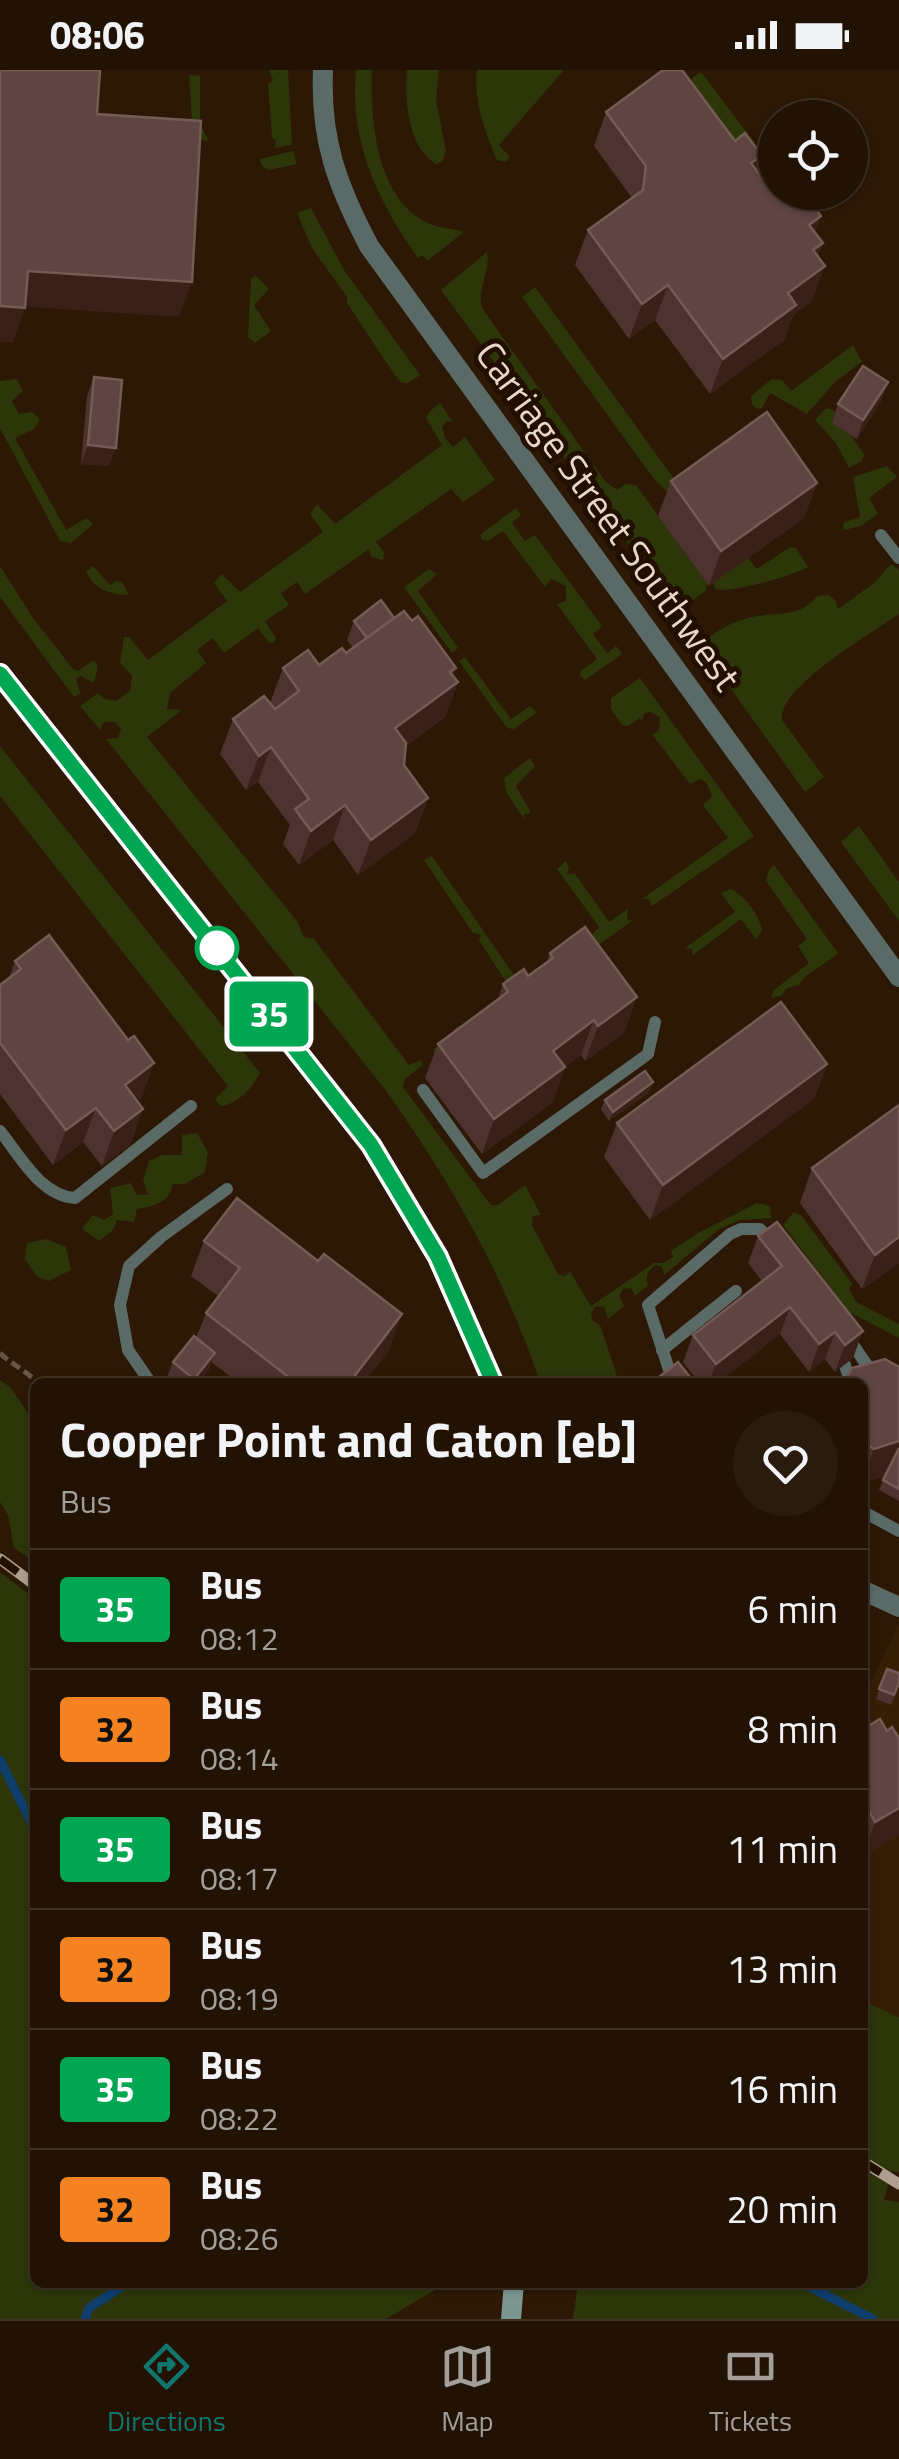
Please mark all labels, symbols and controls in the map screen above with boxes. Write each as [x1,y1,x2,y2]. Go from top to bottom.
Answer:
text: 08:06 [50,6,145,64]
map controls [758,100,868,210]
button: locate [758,100,868,210]
street label: Carriage Street Southwest [462,328,756,702]
unlabelled marker [196,927,238,969]
line badge: 35 [224,982,314,1046]
text: 35 [249,987,289,1041]
text: Cooper Point and Caton [eb] [60,1403,637,1476]
button: heart [733,1411,838,1516]
text: Bus [60,1477,112,1525]
text: Bus [200,1556,262,1614]
text: 6 min [748,1580,838,1638]
text: 35 [95,1582,135,1636]
text: 08:12 [200,1614,279,1662]
text: Bus [200,1676,262,1734]
text: 8 min [748,1700,838,1758]
text: 32 [95,1702,135,1756]
text: 08:14 [200,1734,279,1782]
text: Bus [200,1796,262,1854]
text: 11 min [727,1820,838,1878]
text: 35 [95,1822,135,1876]
text: 08:17 [200,1854,279,1902]
text: Bus [200,1916,262,1974]
text: 13 min [727,1940,838,1998]
text: 32 [95,1942,135,1996]
text: 08:19 [200,1974,279,2022]
text: Bus [200,2036,262,2094]
text: 16 min [727,2060,838,2118]
text: 35 [95,2062,135,2116]
text: 08:22 [200,2094,279,2142]
text: Bus [200,2156,262,2214]
text: 20 min [727,2180,838,2238]
text: 32 [95,2182,135,2236]
text: 08:26 [200,2214,279,2262]
tab: Directions [107,2339,226,2442]
tab: Map [440,2339,495,2442]
tab: Tickets [709,2339,792,2442]

